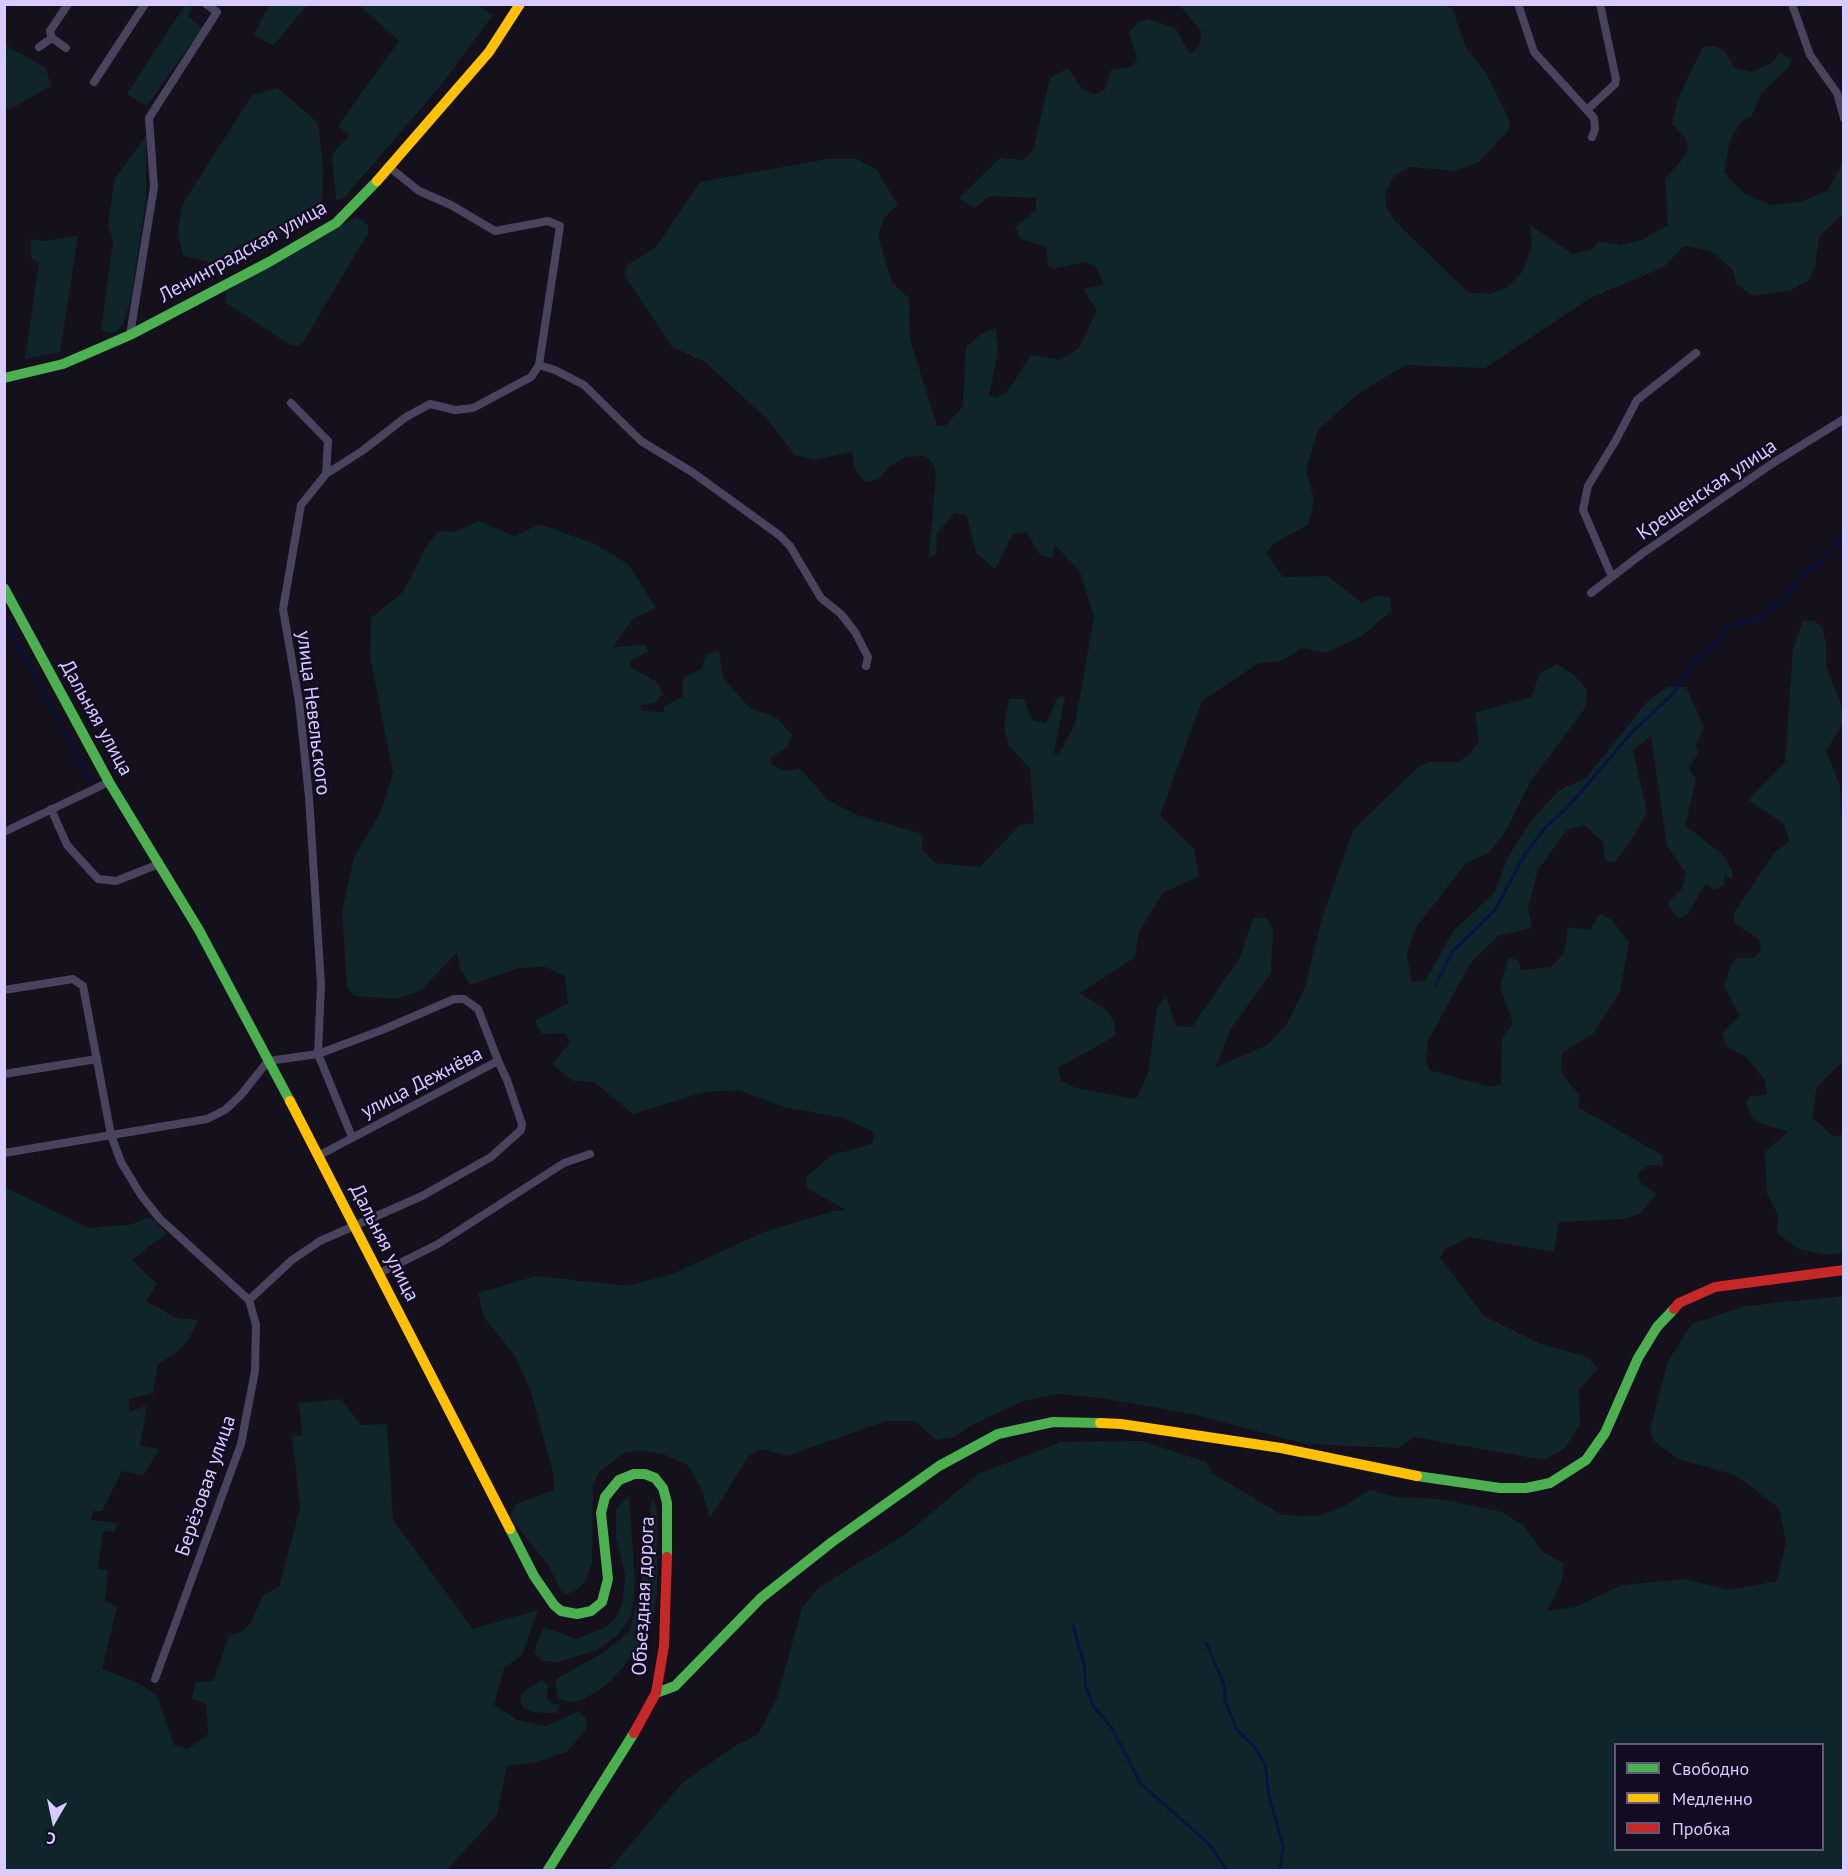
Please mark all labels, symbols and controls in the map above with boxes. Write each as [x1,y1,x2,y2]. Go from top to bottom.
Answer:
street label: Ленинградская улица [155,196,331,308]
street label: Крещенская улица [1633,434,1781,546]
street label: улица Невельского [291,629,335,797]
street label: Дальняя улица [54,656,138,780]
street label: улица Дежнёва [357,1042,487,1124]
street label: Дальняя улица [344,1180,424,1306]
street label: Берёзовая улица [171,1412,241,1560]
street label: Объездная дорога [628,1516,660,1676]
legend [1614,1743,1824,1851]
text: Свободно [1672,1757,1749,1780]
text: Медленно [1672,1787,1753,1810]
north arrow [24,1791,84,1851]
text: Пробка [1672,1817,1730,1840]
text: С [45,1828,57,1849]

